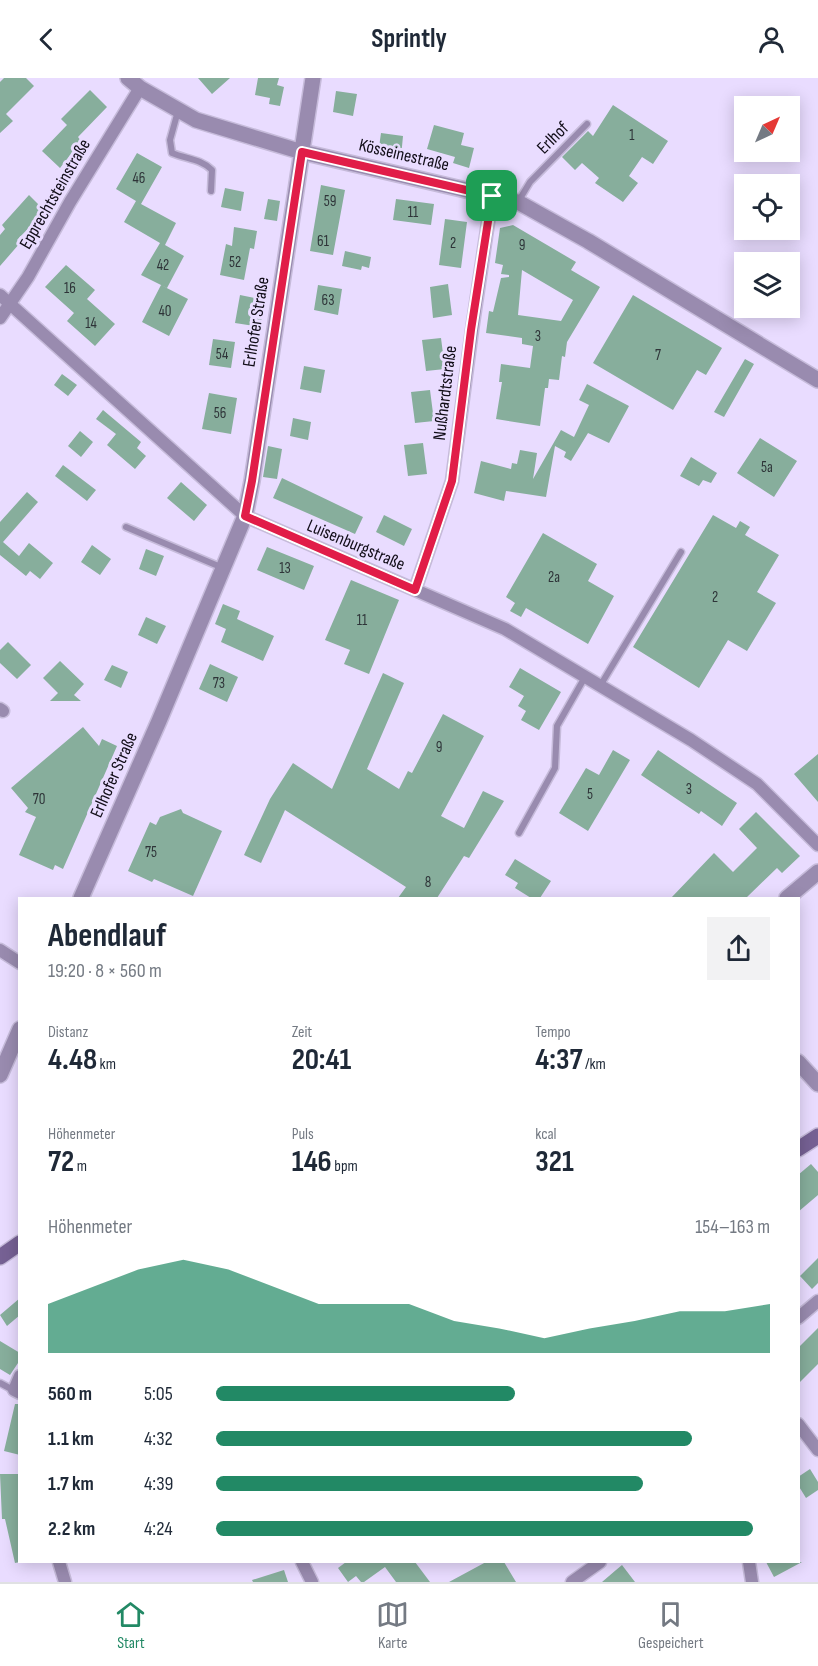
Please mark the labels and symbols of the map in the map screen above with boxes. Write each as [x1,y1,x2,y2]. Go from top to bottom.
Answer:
north arrow [734,96,800,162]
street label: Erlhof [533,117,574,158]
house number: 1 [629,126,635,145]
street label: Kösseinestraße [357,134,451,176]
street label: Epprechtsteinstraße [15,135,95,253]
house number: 46 [133,169,145,188]
pin [466,170,517,221]
house number: 59 [324,192,336,211]
house number: 11 [408,203,419,222]
house number: 61 [317,232,330,251]
house number: 2 [450,234,456,253]
house number: 9 [519,236,525,255]
house number: 52 [229,253,241,272]
house number: 42 [157,256,169,275]
street label: Erlhofer Straße [239,275,273,369]
house number: 16 [64,279,76,298]
house number: 63 [322,291,334,310]
house number: 40 [159,302,171,321]
house number: 14 [85,314,97,333]
house number: 3 [535,327,541,346]
street label: Nußhardtstraße [429,344,461,442]
house number: 54 [216,345,228,364]
house number: 7 [655,346,661,365]
house number: 56 [214,404,226,423]
house number: 5a [761,458,773,477]
street label: Luisenburgstraße [304,515,408,575]
house number: 13 [279,559,291,578]
house number: 2a [548,568,560,587]
house number: 2 [712,588,718,607]
house number: 11 [357,611,368,630]
house number: 73 [213,674,225,693]
street label: Erlhofer Straße [86,729,142,821]
house number: 9 [436,738,442,757]
house number: 3 [686,780,692,799]
house number: 5 [587,785,593,804]
house number: 70 [33,790,45,809]
house number: 75 [145,843,157,862]
house number: 8 [425,873,431,892]

